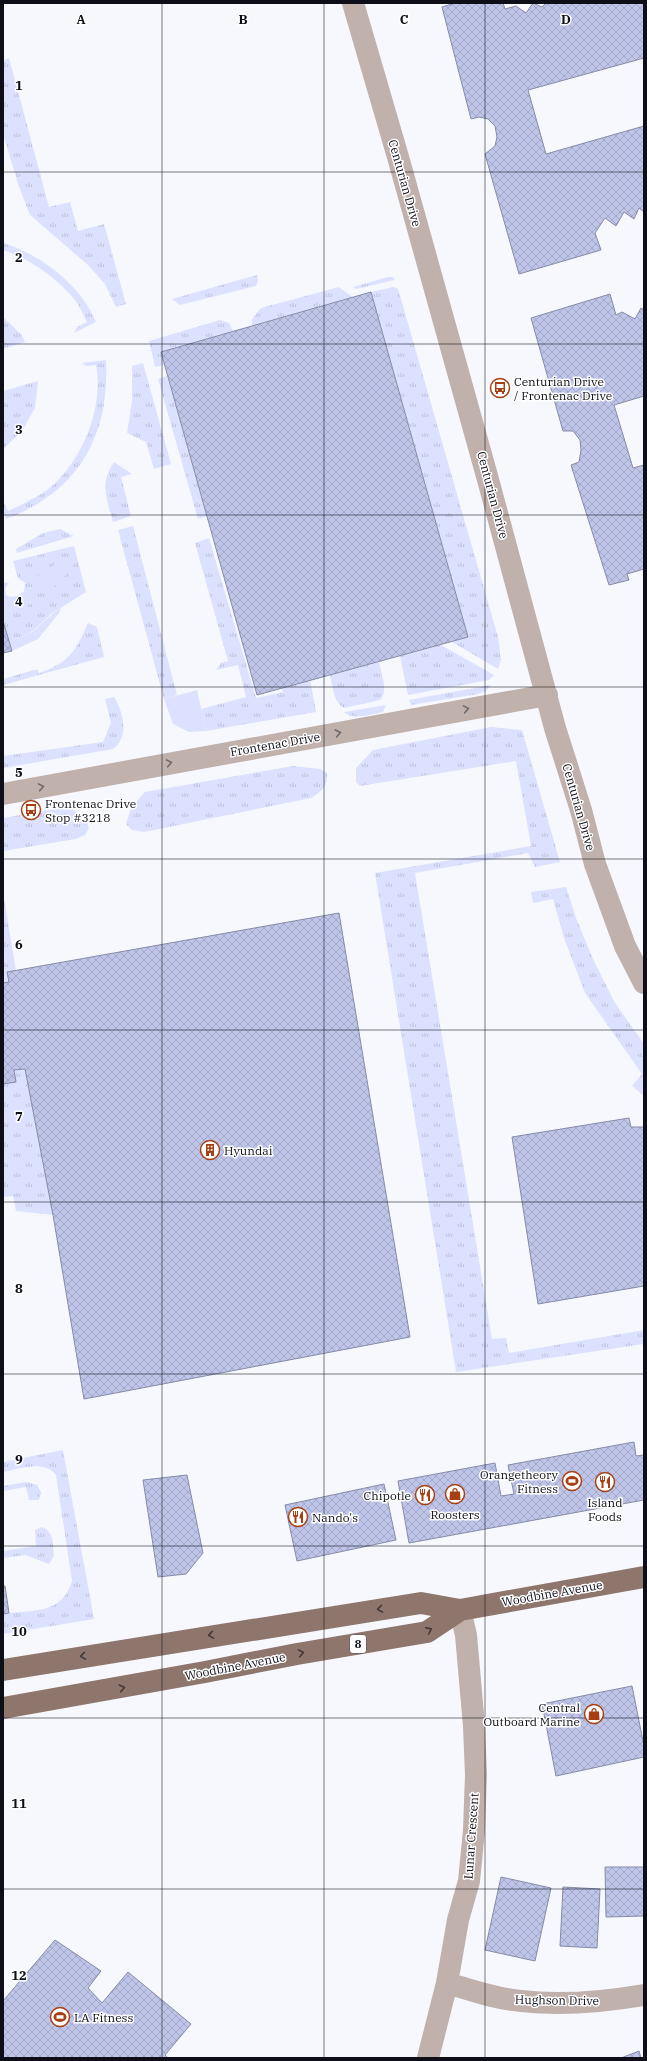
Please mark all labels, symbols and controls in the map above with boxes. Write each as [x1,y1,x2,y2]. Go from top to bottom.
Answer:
text: A [76,11,86,28]
text: B [238,11,248,28]
text: C [400,11,409,28]
text: D [561,11,571,28]
text: 1 [15,77,23,94]
street label: Centurian Drive [385,138,425,228]
text: 2 [15,249,23,266]
place label: Centurian Drive / Frontenac Drive [514,374,612,403]
bus stop icon: Centurian Drive / Frontenac Drive [489,377,511,399]
text: 3 [15,421,23,438]
street label: Centurian Drive [474,450,512,540]
text: 4 [15,593,23,610]
one-way arrow [463,706,469,714]
street label: Frontenac Drive [229,729,321,759]
one-way arrow [335,729,342,737]
one-way arrow [166,760,172,768]
street label: Centurian Drive [559,762,599,852]
text: 5 [15,764,23,781]
one-way arrow [38,783,44,792]
place label: Frontenac Drive Stop #3218 [45,796,136,825]
bus stop icon: Frontenac Drive Stop #3218 [20,799,42,821]
text: 6 [15,936,23,953]
text: 7 [15,1108,23,1125]
building icon: Hyundai [199,1139,221,1161]
place label: Hyundai [224,1143,273,1158]
text: 8 [15,1280,23,1297]
text: 9 [15,1451,23,1468]
place label: Orangetheory Fitness [480,1467,559,1496]
sports icon: Orangetheory Fitness [561,1470,583,1492]
restaurant icon: Island Foods [594,1471,616,1493]
shop icon: Roosters [444,1483,466,1505]
restaurant icon: Chipotle [414,1484,436,1506]
place label: Chipotle [363,1488,411,1503]
place label: Island Foods [587,1495,623,1524]
restaurant icon: Nando's [287,1506,309,1528]
place label: Roosters [430,1507,480,1522]
place label: Nando's [312,1510,358,1525]
street label: Woodbine Avenue [500,1577,604,1609]
one-way arrow [377,1604,383,1613]
text: 10 [11,1623,27,1640]
one-way arrow [424,1627,432,1635]
one-way arrow [208,1630,214,1639]
road number: 8 [350,1635,366,1653]
street label: Woodbine Avenue [183,1649,287,1683]
one-way arrow [298,1649,304,1658]
one-way arrow [80,1651,86,1660]
one-way arrow [119,1684,125,1693]
place label: Central Outboard Marine [483,1700,580,1729]
shop icon: Central Outboard Marine [583,1703,605,1725]
street label: Lunar Crescent [461,1792,481,1880]
text: 11 [11,1795,27,1812]
text: 12 [11,1967,27,1984]
street label: Hughson Drive [515,1992,599,2008]
sports icon: LA Fitness [49,2006,71,2028]
place label: LA Fitness [74,2010,133,2025]

